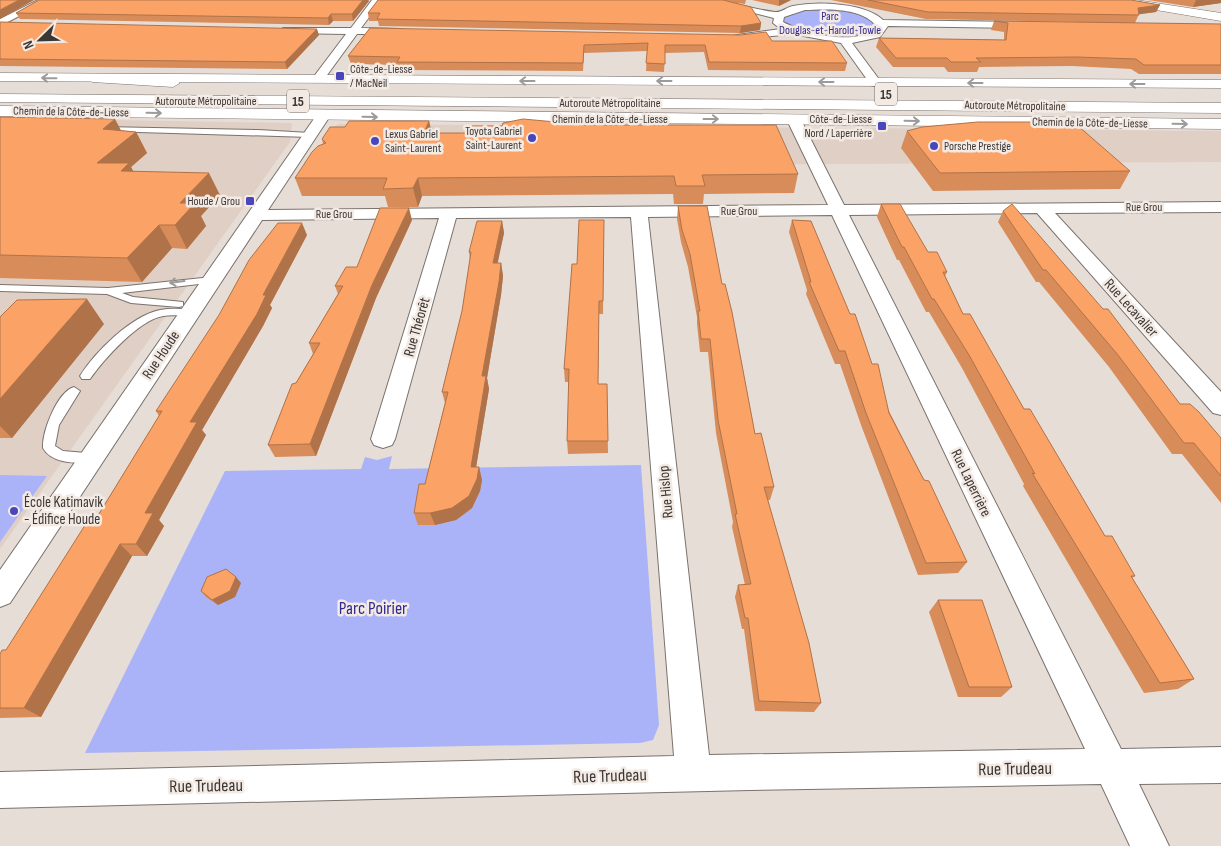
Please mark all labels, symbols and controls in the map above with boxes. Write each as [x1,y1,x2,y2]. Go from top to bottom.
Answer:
park label: Parc Douglas-et-Harold-Towle [779,9,881,38]
north arrow [15,15,65,65]
text: N [19,38,38,52]
place label: Côte-de-Liesse / MacNeil [350,62,413,91]
marker: Côte-de-Liesse / MacNeil [334,70,346,82]
one-way arrow [41,73,57,83]
one-way arrow [520,76,536,85]
one-way arrow [656,76,672,86]
one-way arrow [818,77,834,87]
one-way arrow [967,78,983,87]
one-way arrow [1130,79,1146,89]
road number: 15 [875,82,897,106]
road number: 15 [287,90,309,112]
street label: Autoroute Métropolitaine [154,94,257,109]
street label: Autoroute Métropolitaine [558,96,661,111]
street label: Autoroute Métropolitaine [963,98,1066,114]
street label: Chemin de la Côte-de-Liesse [13,103,129,121]
one-way arrow [145,109,161,118]
one-way arrow [362,112,378,122]
street label: Chemin de la Côte-de-Liesse [552,112,668,127]
place label: Côte-de-Liesse Nord / Laperrière [804,112,872,141]
one-way arrow [702,114,718,124]
street label: Chemin de la Côte-de-Liesse [1032,114,1148,132]
one-way arrow [904,116,920,126]
one-way arrow [1171,119,1187,129]
marker: Côte-de-Liesse Nord / Laperrière [876,120,888,132]
place label: Toyota Gabriel Saint-Laurent [465,124,522,153]
place label: Lexus Gabriel Saint-Laurent [385,127,442,156]
marker: Toyota Gabriel Saint-Laurent [526,132,538,144]
marker: Lexus Gabriel Saint-Laurent [369,135,381,147]
place label: Porsche Prestige [944,139,1011,154]
marker: Porsche Prestige [928,140,940,152]
place label: Houde / Grou [188,194,240,209]
marker: Houde / Grou [244,195,256,207]
street label: Rue Grou [1126,200,1162,215]
street label: Rue Grou [721,204,757,219]
street label: Rue Grou [316,207,352,222]
street label: Rue Lecavalier [1100,275,1163,342]
one-way arrow [169,277,185,287]
street label: Rue Théorêt [399,295,435,359]
street label: Rue Houde [138,327,184,383]
street label: Rue Laperrière [947,446,995,520]
street label: Rue Hislop [654,465,678,519]
place label: École Katimavik - Édifice Houde [24,493,103,529]
marker: École Katimavik - Édifice Houde [8,505,20,517]
park label: Parc Poirier [339,598,407,619]
street label: Rue Trudeau [978,758,1052,780]
street label: Rue Trudeau [573,764,647,788]
street label: Rue Trudeau [169,775,243,797]

